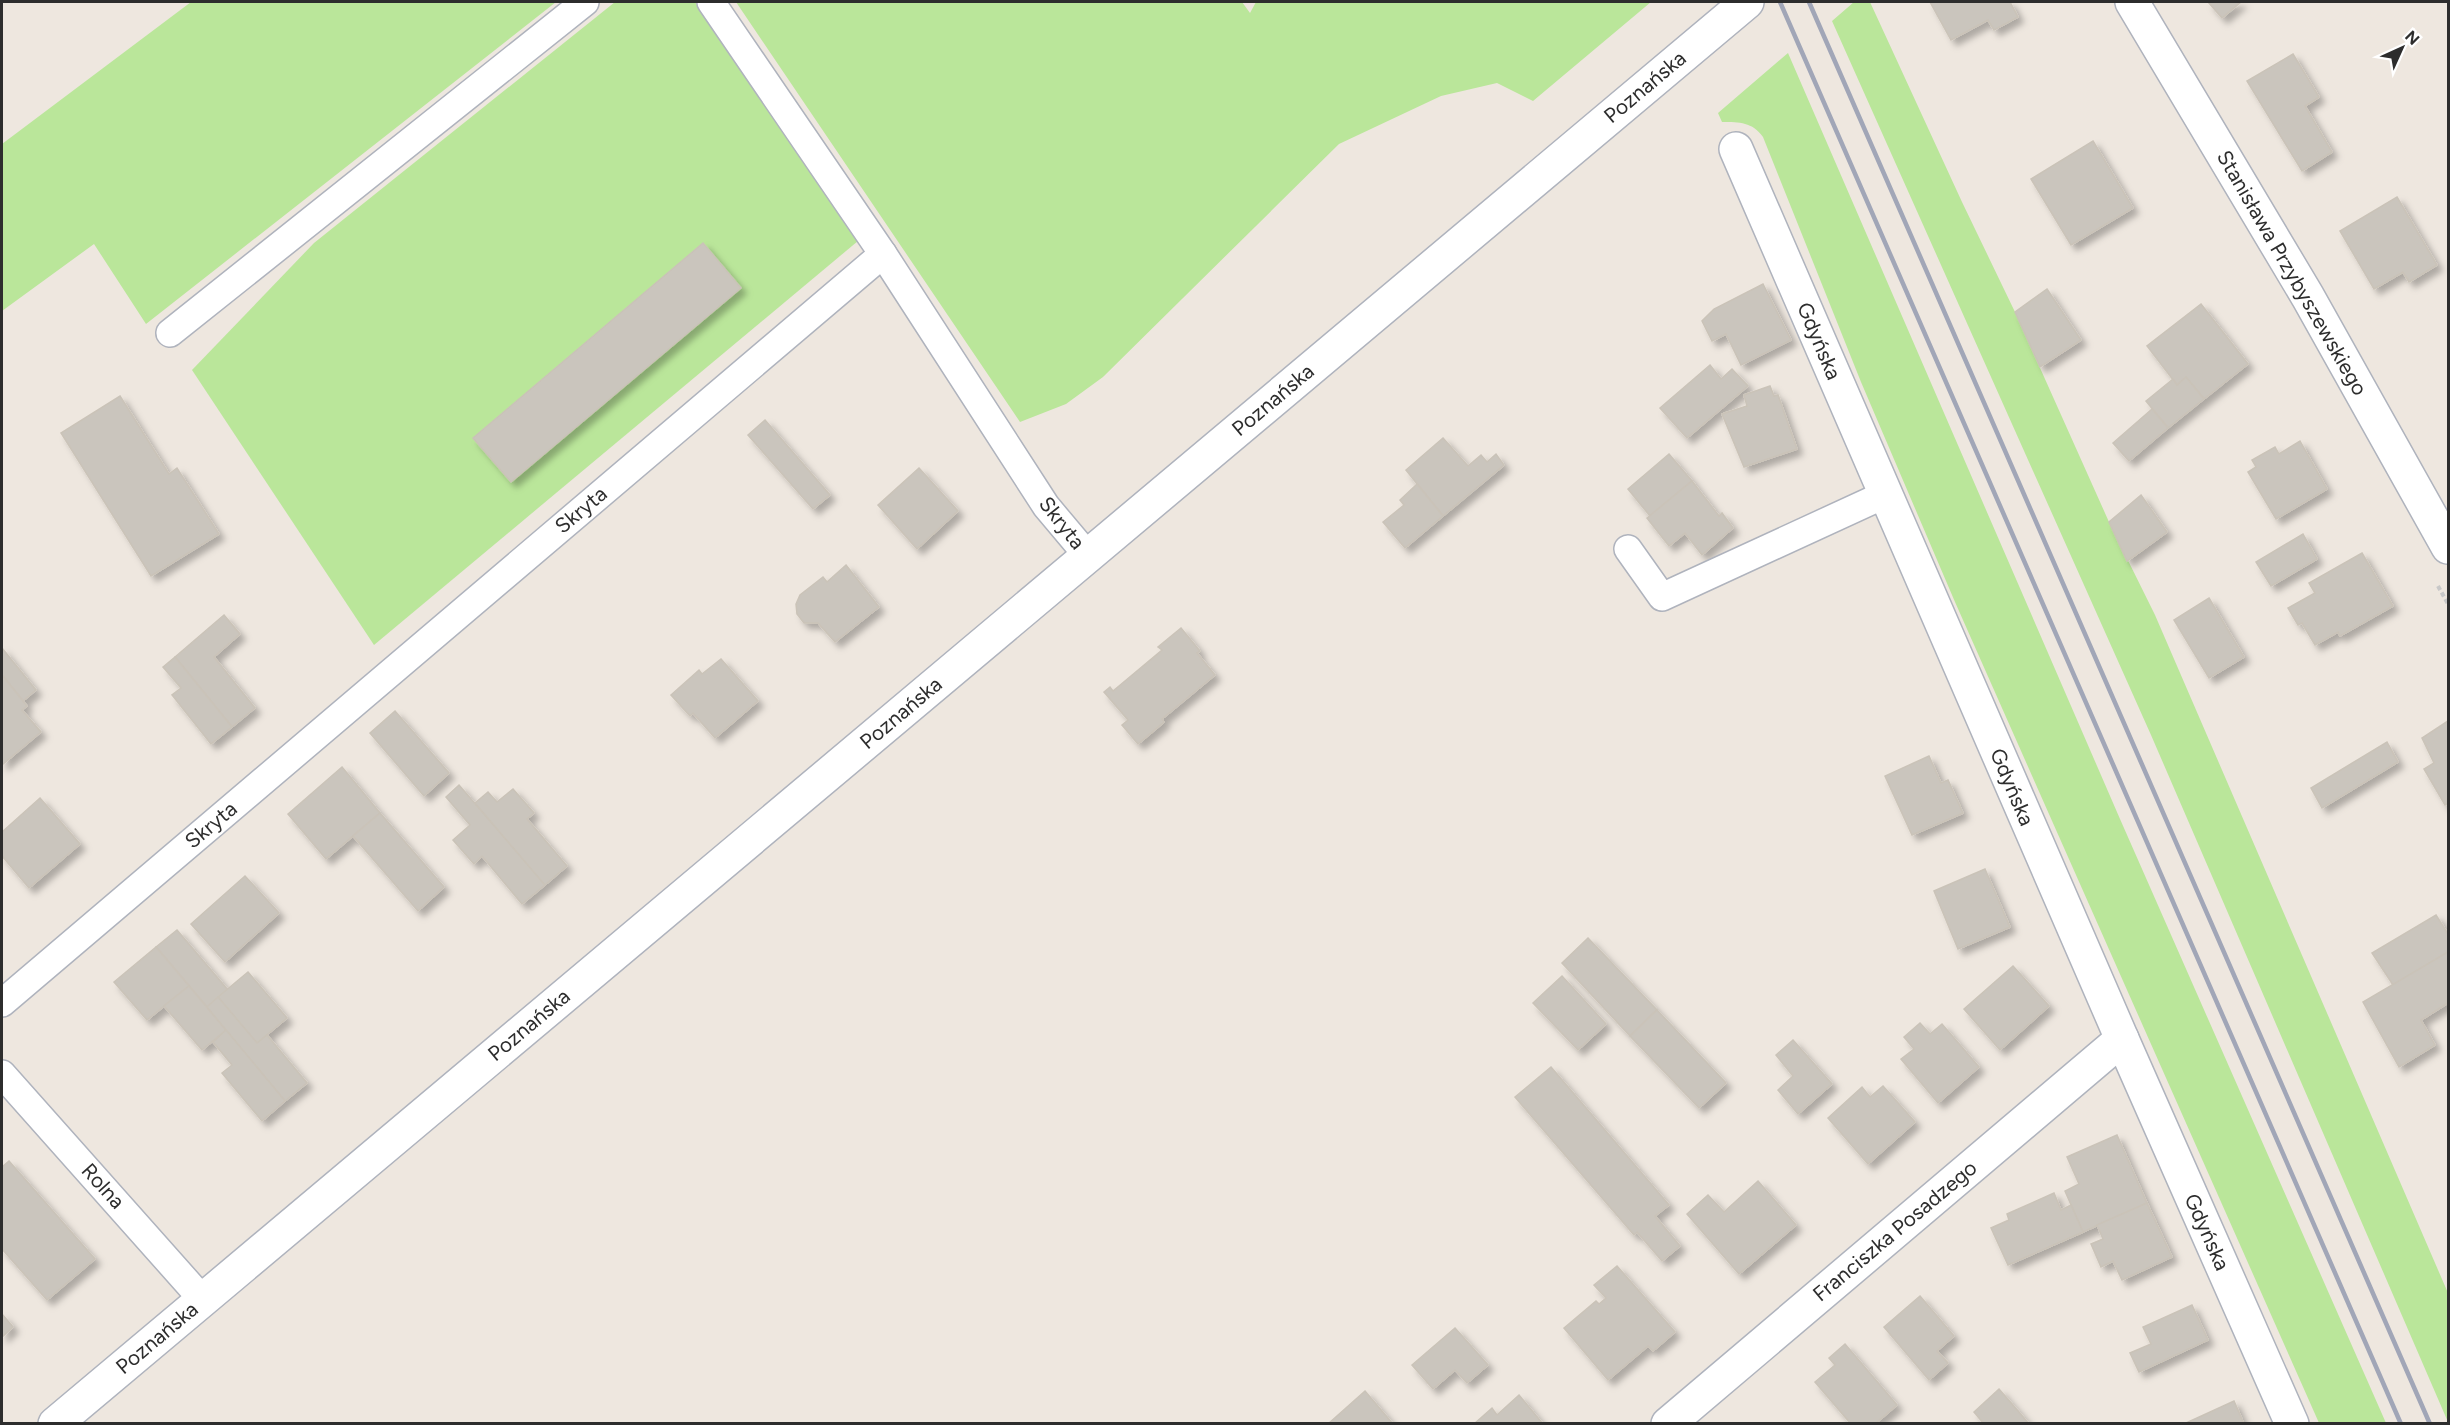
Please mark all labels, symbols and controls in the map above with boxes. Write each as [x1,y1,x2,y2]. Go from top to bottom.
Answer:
north arrow [2372,18,2432,78]
text: N [2401,27,2423,49]
street label: Poznańska [1599,45,1691,128]
street label: Stanisława Przybyszewskiego [2212,146,2373,400]
street label: Gdyńska [1792,298,1847,383]
street label: Poznańska [1227,358,1319,441]
street label: Skryta [550,481,612,538]
street label: Skryta [1034,491,1091,554]
street label: Poznańska [855,671,947,754]
street label: Gdyńska [1985,744,2040,829]
street label: Skryta [180,796,242,853]
street label: Poznańska [483,983,575,1066]
street label: Franciszka Posadzego [1808,1155,1982,1306]
street label: Rolna [77,1158,130,1213]
street label: Gdyńska [2179,1189,2235,1274]
street label: Poznańska [111,1296,203,1379]

